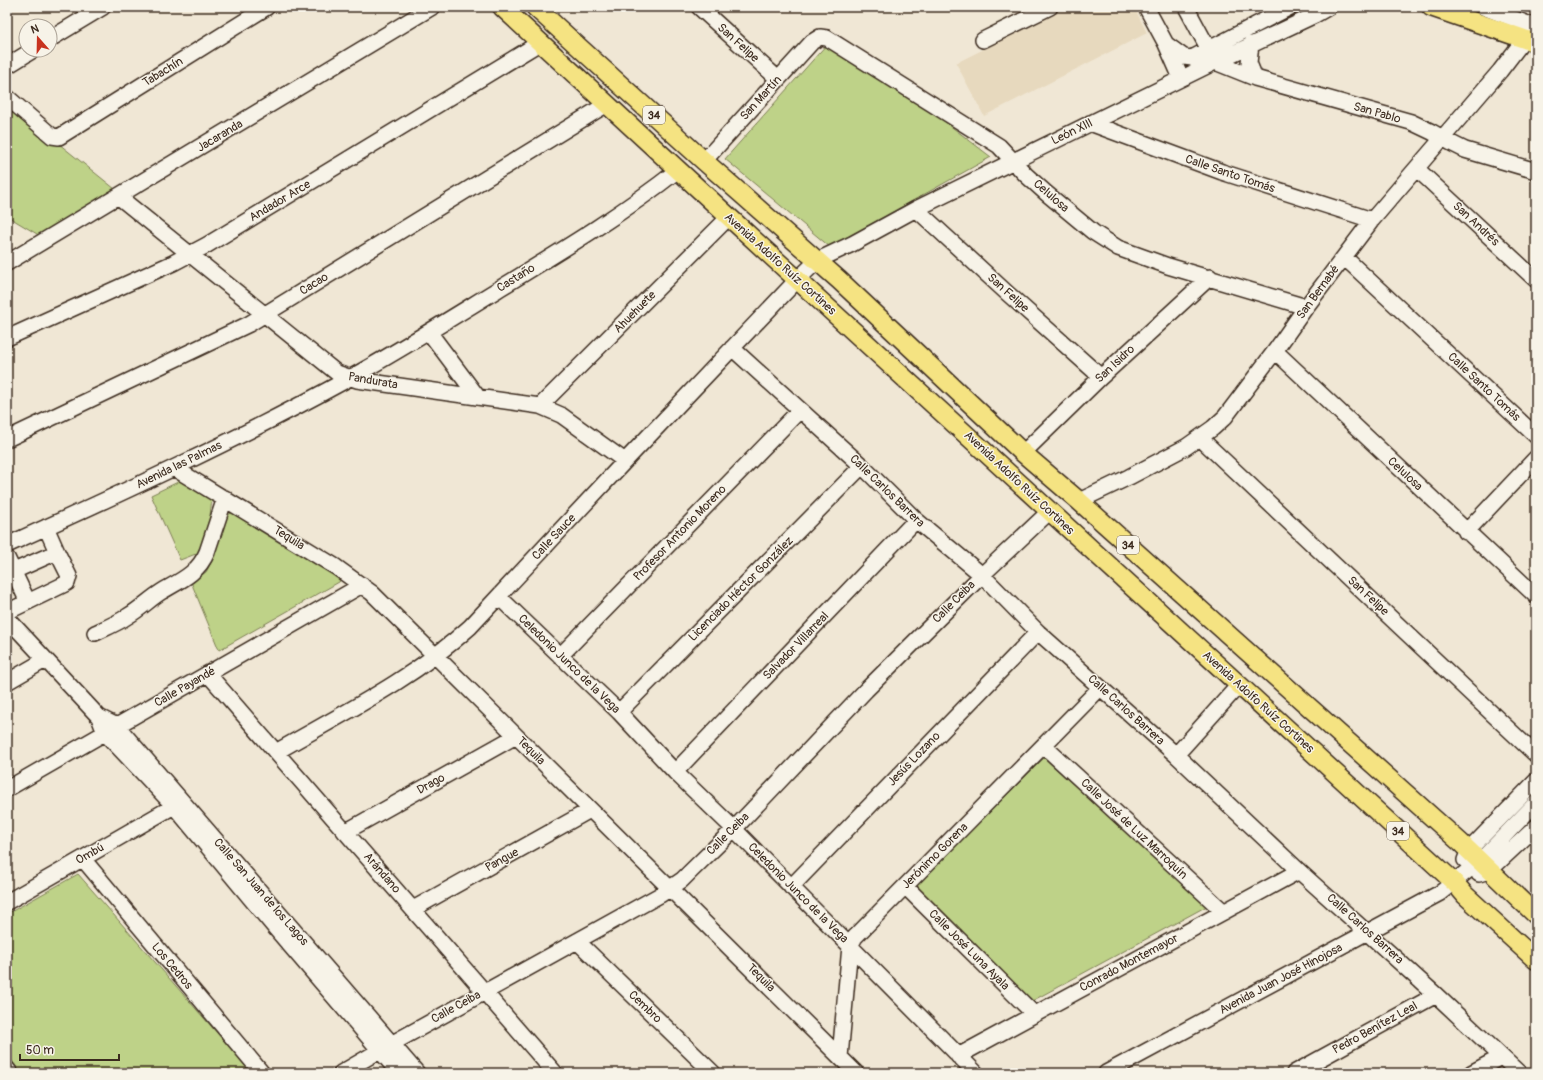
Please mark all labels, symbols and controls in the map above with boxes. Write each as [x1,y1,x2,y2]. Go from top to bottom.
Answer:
north arrow [18,18,58,58]
street label: San Felipe [714,20,762,66]
text: N [29,22,41,36]
street label: Tabachín [140,54,186,90]
street label: San Martín [737,72,785,123]
street label: San Pablo [1352,99,1403,127]
road number: 34 [643,106,665,124]
street label: Jacaranda [194,116,246,156]
street label: León Xlll [1049,116,1095,148]
street label: Calle Santo Tomás [1183,152,1277,197]
street label: Celulosa [1030,176,1072,216]
street label: Andador Arce [247,177,314,225]
street label: San Andrés [1450,199,1503,250]
street label: Avenida Adolfo Ruíz Cortines [721,210,839,319]
street label: Castaño [494,260,538,296]
street label: San Bernabé [1293,262,1343,322]
street label: Cacao [297,269,332,299]
street label: San Felipe [984,270,1032,316]
street label: Ahuehuete [611,288,659,336]
street label: San Isidro [1092,341,1138,386]
street label: Calle Santo Tomás [1445,350,1524,425]
street label: Pandurata [347,369,399,393]
street label: Avenida Adolfo Ruíz Cortines [961,428,1078,538]
street label: Avenida las Palmas [134,437,225,492]
street label: Calle Carlos Barrera [846,451,928,531]
street label: Celulosa [1384,454,1426,494]
street label: Profesor Antonio Moreno [630,482,730,584]
street label: Calle Sauce [529,511,579,563]
street label: Tequila [271,523,308,554]
street label: Licenciado Héctor González [685,533,797,645]
road number: 34 [1117,536,1139,554]
street label: San Felipe [1344,573,1392,619]
street label: Calle Ceiba [930,577,979,626]
street label: Salvador Villarreal [760,609,832,683]
street label: Celedonio Junco de la Vega [515,611,623,717]
street label: Avenida Adolfo Ruíz Cortines [1199,648,1317,757]
street label: Calle Payandé [152,663,218,711]
street label: Calle Carlos Barrera [1084,672,1168,749]
street label: Jesús Lozano [885,728,944,789]
street label: Tequila [514,734,549,769]
street label: Drago [414,770,448,798]
street label: Calle José de Luz Marroquín [1077,776,1191,883]
street label: Calle Ceiba [704,809,753,858]
street label: Jerónimo Gorena [899,820,971,892]
road number: 34 [1387,822,1409,840]
street label: Calle San Juan de los Lagos [210,835,312,949]
street label: Ombú [73,840,107,868]
street label: Celedonio Junco de la Vega [745,840,852,947]
street label: Pangue [483,845,522,875]
street label: Arándano [360,850,404,897]
street label: Calle Carlos Barrera [1323,891,1407,968]
street label: Calle José Luna Ayala [926,907,1013,994]
street label: Conrado Montemayor [1077,930,1181,995]
street label: Los Cedros [148,940,196,993]
street label: Avenida Juan José Hinojosa [1217,940,1346,1018]
street label: Tequila [744,961,779,996]
street label: Calle Ceiba [429,987,484,1027]
street label: Cembro [625,988,665,1027]
street label: Pedro Benítez Leal [1330,998,1420,1058]
scale bar [20,1036,119,1062]
text: 50 m [26,1043,54,1058]

